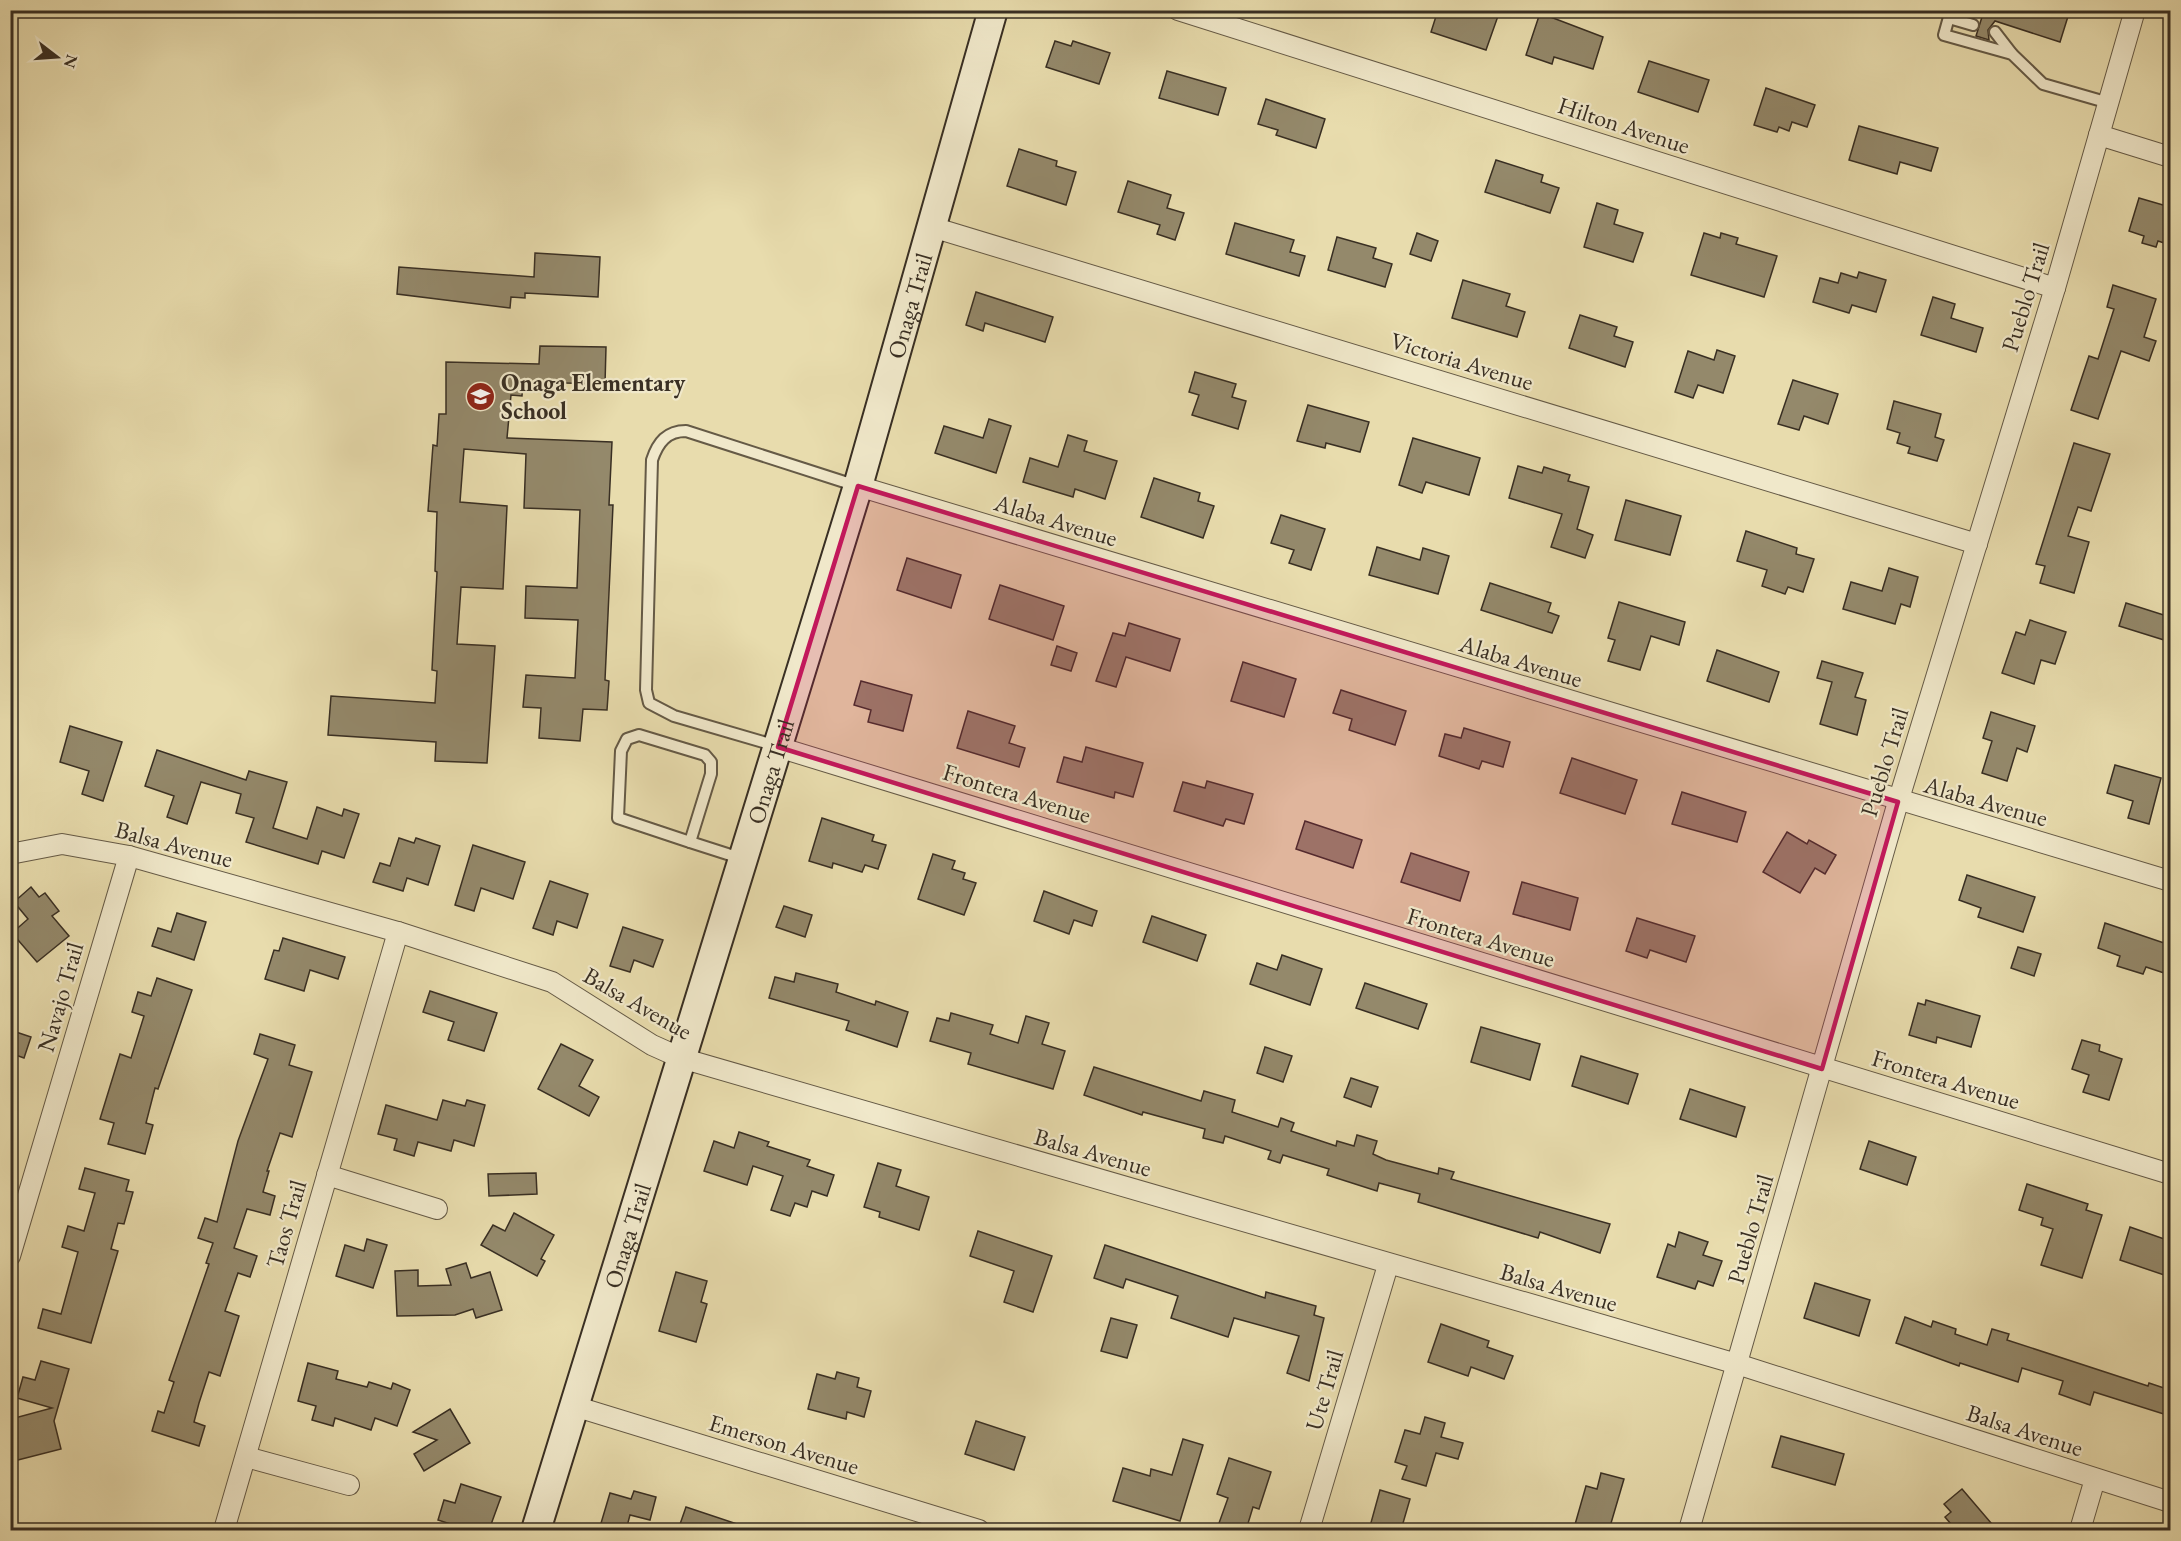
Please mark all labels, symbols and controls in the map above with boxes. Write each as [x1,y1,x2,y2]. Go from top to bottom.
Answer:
north arrow [27,27,87,87]
text: N [59,52,83,71]
street label: Hilton Avenue [1554,89,1694,161]
street label: Pueblo Trail [1994,238,2056,355]
street label: Onaga Trail [879,249,939,362]
street label: Victoria Avenue [1387,325,1537,397]
place label: Onaga Elementary School [501,367,686,426]
school or university icon: Onaga Elementary School [464,380,496,412]
street label: Alaba Avenue [990,486,1121,553]
street label: Alaba Avenue [1455,627,1586,694]
street label: Pueblo Trail [1853,703,1915,820]
street label: Onaga Trail [739,715,801,828]
street label: Frontera Avenue [939,756,1095,830]
street label: Alaba Avenue [1920,768,2051,833]
street label: Balsa Avenue [112,813,236,875]
street label: Frontera Avenue [1403,900,1559,974]
street label: Navajo Trail [30,938,90,1055]
street label: Balsa Avenue [578,959,698,1047]
street label: Frontera Avenue [1868,1042,2024,1116]
street label: Balsa Avenue [1031,1121,1155,1183]
street label: Pueblo Trail [1720,1170,1780,1287]
street label: Taos Trail [259,1176,313,1272]
street label: Onaga Trail [596,1179,658,1292]
street label: Balsa Avenue [1497,1256,1621,1318]
street label: Ute Trail [1298,1346,1350,1434]
street label: Balsa Avenue [1963,1397,2087,1463]
street label: Emerson Avenue [705,1406,863,1482]

